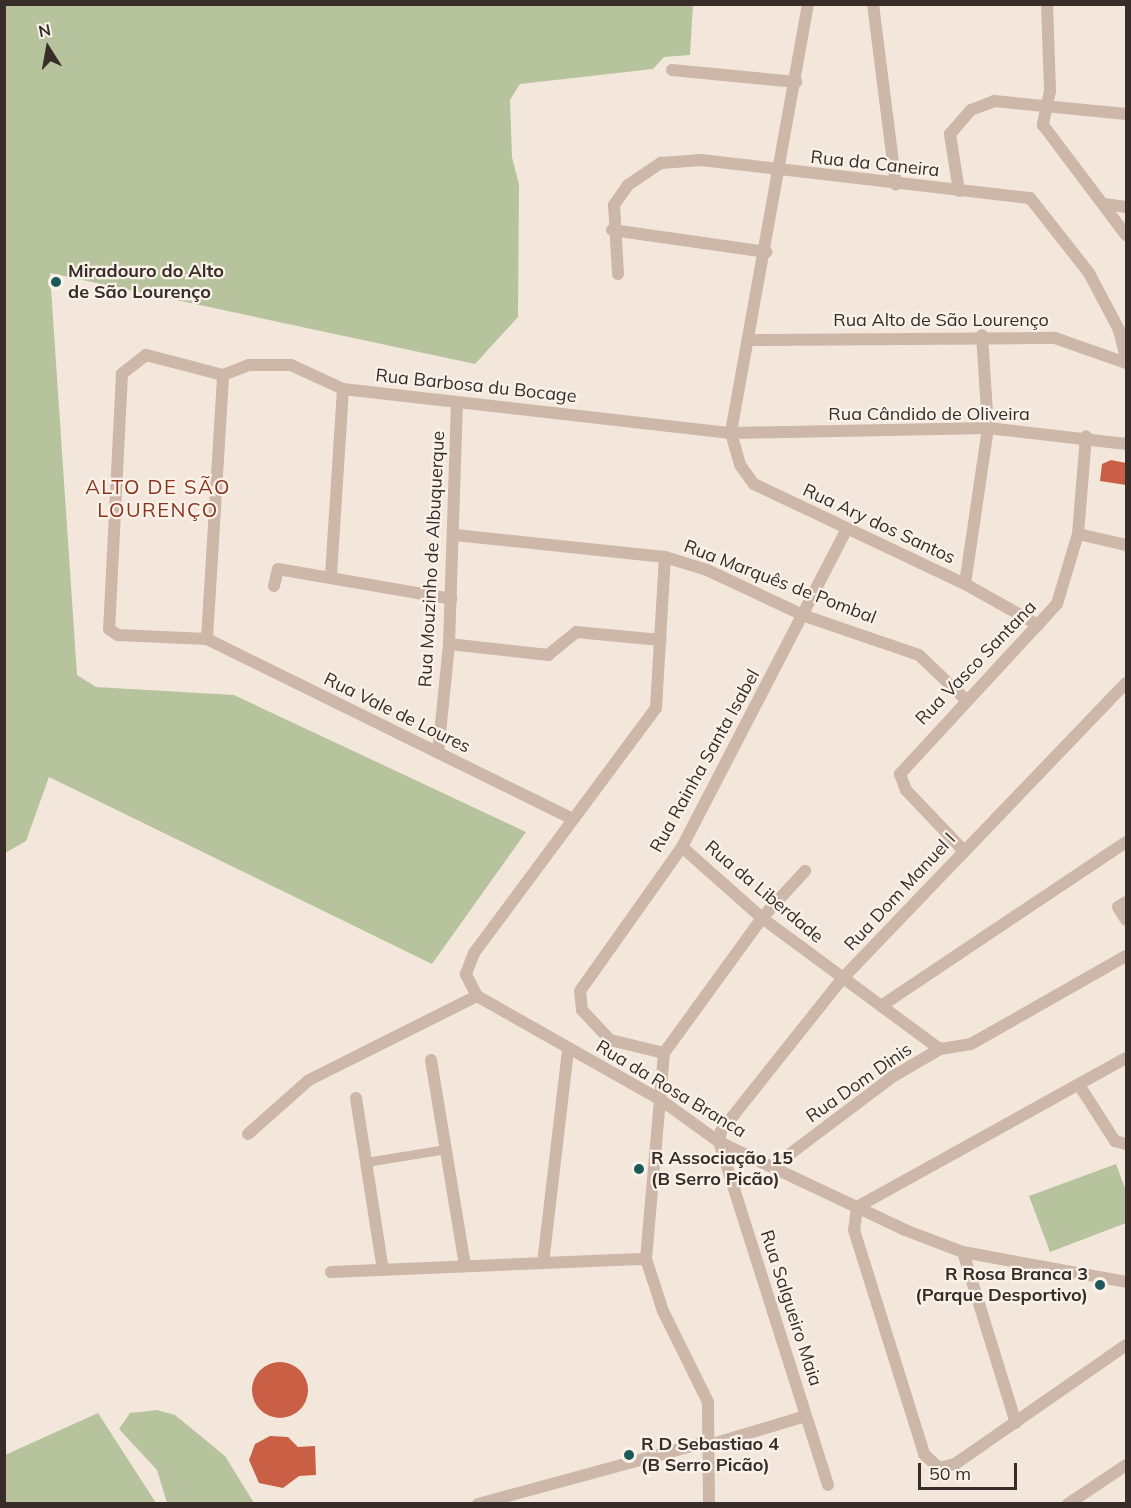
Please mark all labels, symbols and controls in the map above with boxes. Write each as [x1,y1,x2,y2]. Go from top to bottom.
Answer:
north arrow [18,18,78,78]
text: N [37,19,52,41]
street label: Rua da Caneira [810,147,940,181]
place label: Miradouro do Alto de São Lourenço [68,261,224,304]
marker: Miradouro do Alto de São Lourenço [49,275,63,289]
street label: Rua Alto de São Lourenço [833,309,1049,331]
street label: Rua Barbosa du Bocage [374,365,578,407]
street label: Rua Cândido de Oliveira [828,403,1030,425]
street label: Rua Mouzinho de Albuquerque [415,430,449,688]
district label: ALTO DE SÃO LOURENÇO [85,474,231,521]
street label: Rua Ary dos Santos [799,479,959,569]
street label: Rua Marquês de Pombal [681,535,879,629]
street label: Rua Vasco Santana [911,596,1041,730]
street label: Rua Rainha Santa Isabel [646,666,764,856]
street label: Rua Vale de Loures [320,668,474,758]
street label: Rua Dom Manuel I [840,829,960,955]
street label: Rua da Liberdade [700,836,828,948]
street label: Rua da Rosa Branca [592,1036,750,1142]
street label: Rua Dom Dinis [802,1039,916,1127]
place label: R Associação 15 (B Serro Picão) [651,1148,793,1190]
marker: R Associação 15 (B Serro Picão) [632,1162,646,1176]
street label: Rua Salgueiro Maia [756,1227,826,1389]
place label: R Rosa Branca 3 (Parque Desportivo) [915,1264,1088,1306]
marker: R Rosa Branca 3 (Parque Desportivo) [1093,1278,1107,1292]
place label: R D Sebastiao 4 (B Serro Picão) [641,1434,779,1476]
marker: R D Sebastiao 4 (B Serro Picão) [622,1448,636,1462]
scale bar [921,1451,1020,1489]
text: 50 m [929,1462,971,1485]

